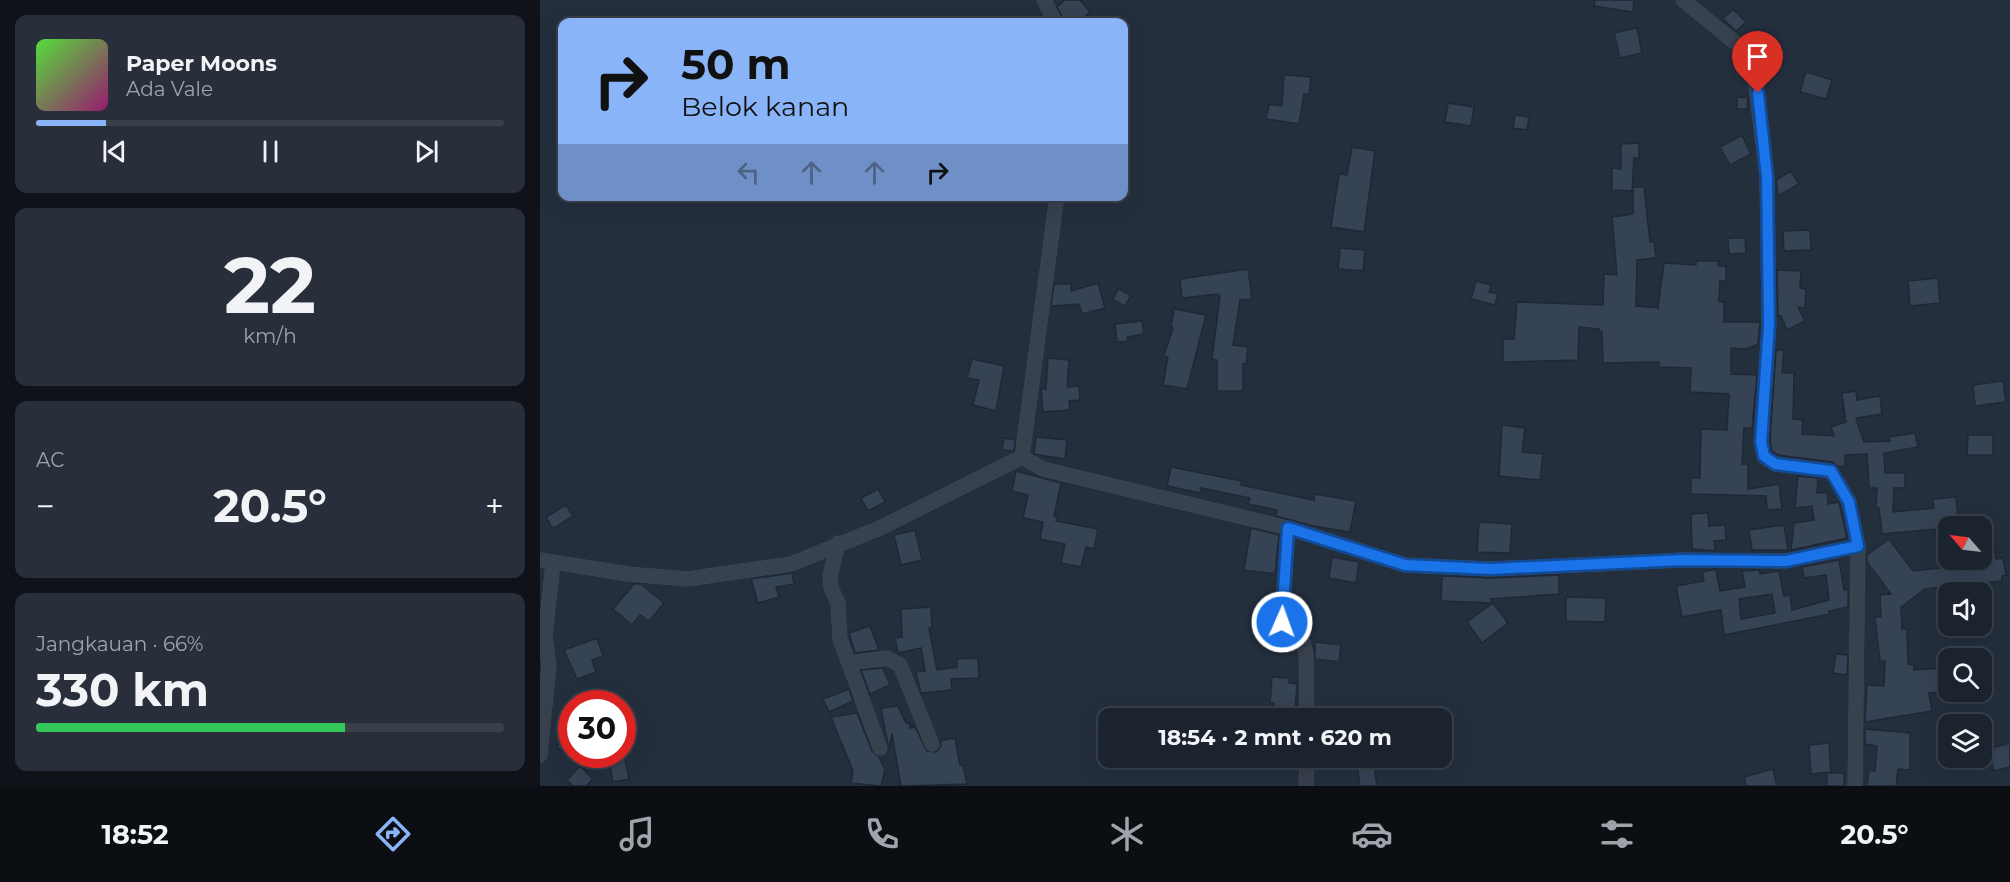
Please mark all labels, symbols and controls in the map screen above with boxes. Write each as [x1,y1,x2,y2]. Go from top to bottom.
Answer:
pin [1732,31,1783,93]
text: 50 m [681,38,790,90]
icon: arrive [1741,40,1774,73]
icon: right [582,42,660,120]
text: Paper Moons [126,50,277,77]
text: Ada Vale [126,77,213,101]
text: Belok kanan [681,90,849,123]
icon: previous [98,135,131,168]
icon: pause [254,135,287,168]
icon: next [410,135,443,168]
icon: left [732,156,765,189]
icon: ahead [795,156,828,189]
icon: ahead [858,156,891,189]
icon: right [921,156,954,189]
text: 22 [224,237,316,333]
text: km/h [243,324,297,348]
text: AC [36,448,64,472]
text: 20.5° [213,478,327,533]
text: − [36,486,55,526]
text: + [485,486,504,526]
north arrow [1938,516,1992,570]
map controls [1938,516,1992,768]
button: sound [1938,582,1992,636]
position arrow [1250,590,1314,654]
text: Jangkauan · 66% [36,632,203,656]
button: search [1938,648,1992,702]
text: 330 km [36,662,209,717]
speed limit sign: 30 [558,690,636,768]
button: layers [1938,714,1992,768]
text: 18:54 · 2 mnt · 620 m [1158,724,1392,751]
icon: directions [372,813,414,855]
icon: music [616,813,658,855]
icon: phone [861,813,903,855]
icon: climate [1106,813,1148,855]
icon: car [1351,813,1393,855]
icon: filters [1596,813,1638,855]
text: 18:52 [101,818,169,851]
text: 20.5° [1840,818,1909,851]

